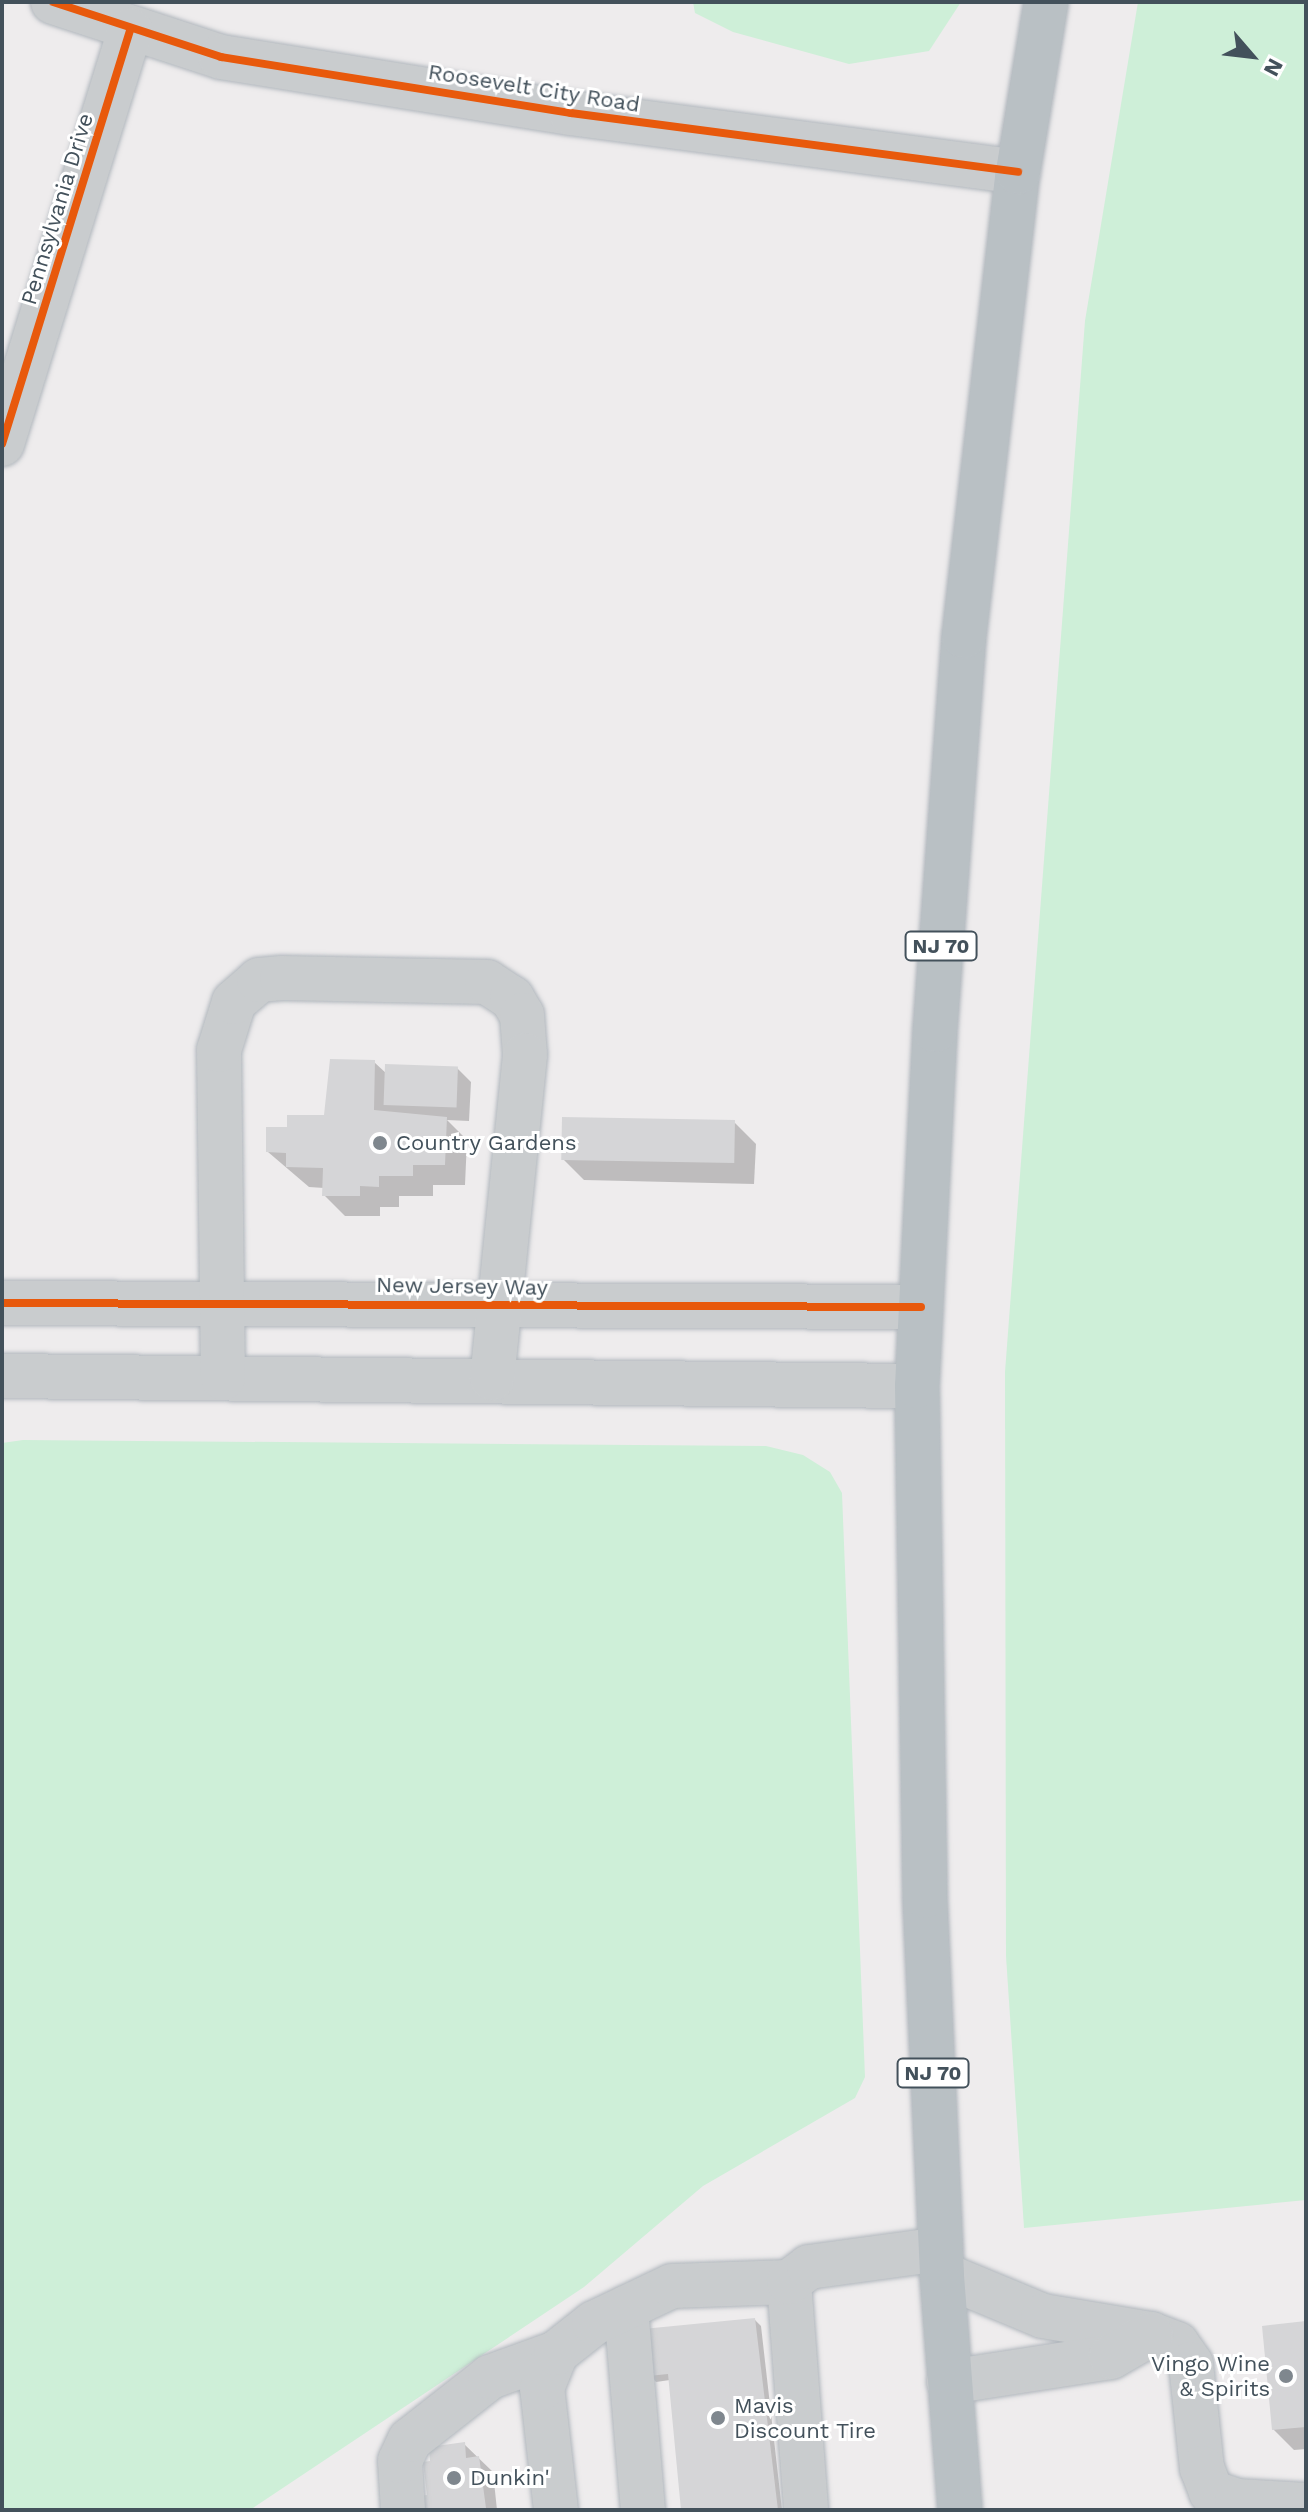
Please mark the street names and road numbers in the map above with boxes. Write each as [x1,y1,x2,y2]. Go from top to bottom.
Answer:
street label: Roosevelt City Road [426,58,642,118]
street label: Pennsylvania Drive [15,110,99,308]
road number: NJ 70 [903,930,979,962]
street label: New Jersey Way [375,1271,549,1301]
road number: NJ 70 [895,2057,971,2089]

